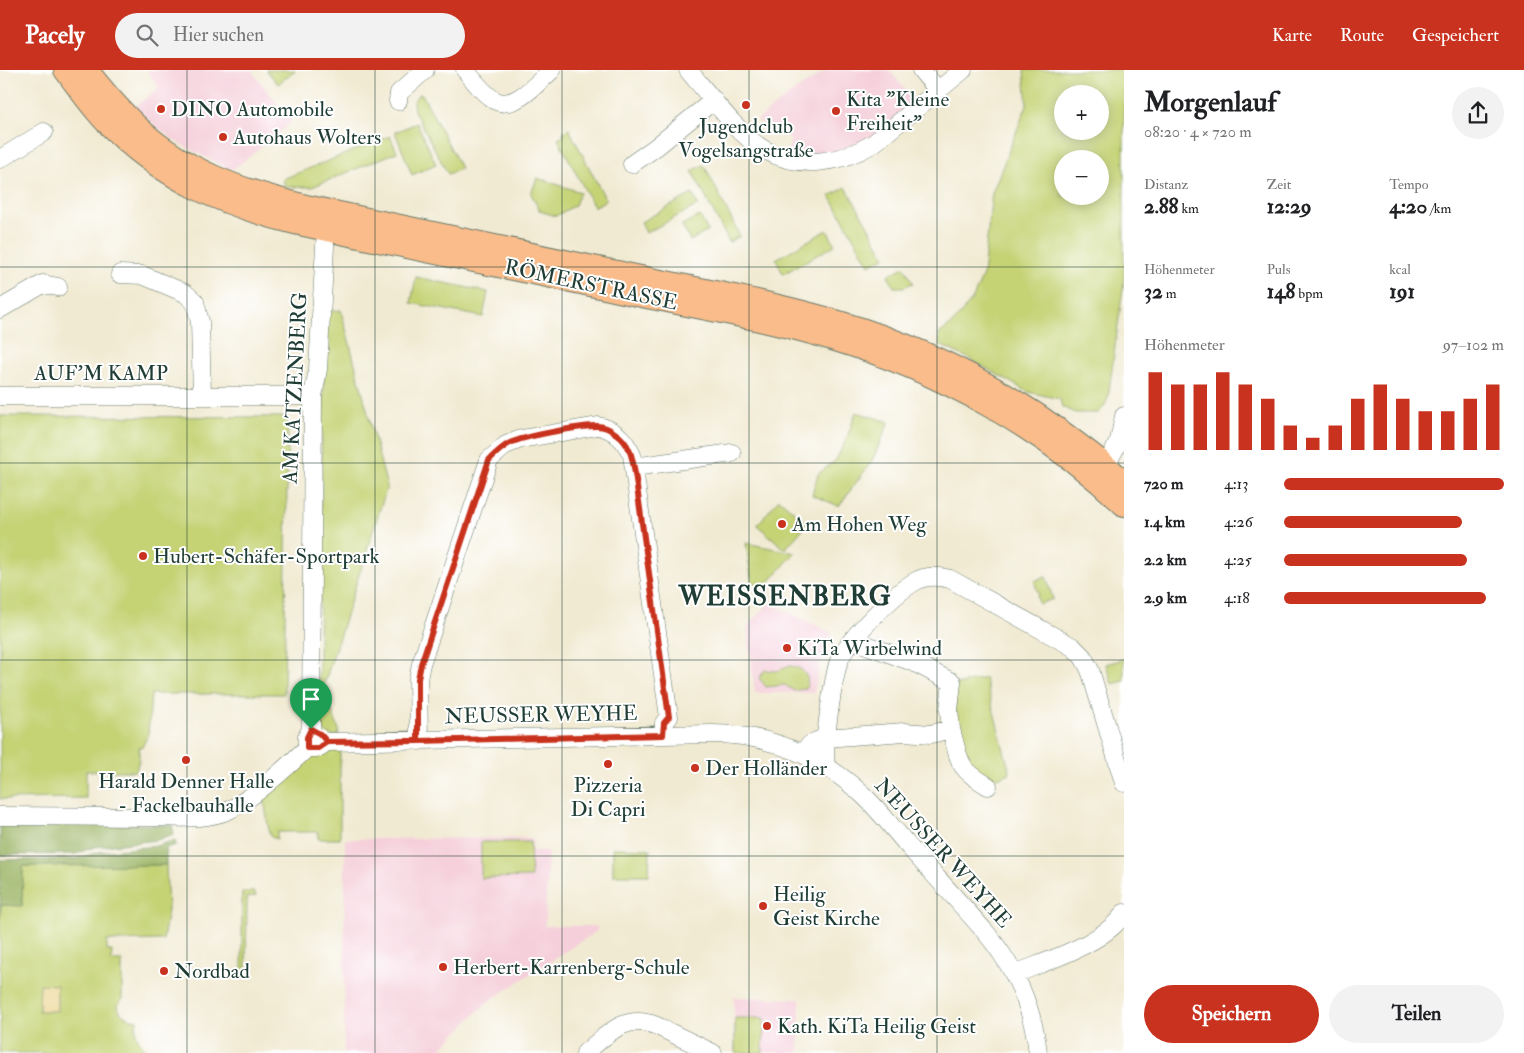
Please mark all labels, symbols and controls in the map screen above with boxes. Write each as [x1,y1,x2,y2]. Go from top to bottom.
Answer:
search box [115,13,465,58]
text: Pacely [25,20,85,51]
icon: search [133,21,161,49]
text: Hier suchen [173,23,264,47]
text: Karte [1272,24,1312,47]
text: Route [1340,24,1384,47]
text: Gespeichert [1412,24,1499,47]
map controls [1054,85,1109,205]
button: + [1054,85,1109,140]
text: Morgenlauf [1144,85,1277,120]
place label: Kita "Kleine Freiheit" [846,86,949,137]
button: share [1452,87,1504,139]
place label: DINO Automobile [171,96,334,123]
marker: Jugendclub Vogelsangstraße [740,99,752,111]
marker: DINO Automobile [155,103,167,115]
marker: Kita "Kleine Freiheit" [830,105,842,117]
place label: Jugendclub Vogelsangstraße [678,113,814,164]
text: 08:20 · 4 × 720 m [1144,122,1252,142]
place label: Autohaus Wolters [232,124,381,151]
marker: Autohaus Wolters [217,131,229,143]
button: − [1054,150,1109,205]
text: Distanz [1144,176,1188,193]
text: Zeit [1267,176,1291,193]
text: Tempo [1389,176,1428,193]
text: 2.88 [1144,193,1178,220]
text: 12:29 [1267,193,1311,220]
text: 4:20 [1389,193,1427,220]
text: km [1178,200,1199,217]
text: /km [1427,200,1451,217]
street label: RÖMERSTRASSE [502,253,680,317]
text: Höhenmeter [1144,261,1215,278]
text: Puls [1267,261,1290,278]
text: kcal [1389,261,1411,278]
text: 32 [1144,278,1163,305]
text: 148 [1267,278,1295,305]
text: 191 [1389,278,1415,305]
text: m [1163,285,1177,302]
text: bpm [1295,285,1323,302]
street label: AM KATZENBERG [276,292,313,485]
text: Höhenmeter [1144,335,1225,355]
text: 97–102 m [1443,335,1504,355]
street label: AUF'M KAMP [33,360,168,387]
text: 720 m [1144,474,1183,494]
text: 4:13 [1224,474,1248,494]
place label: Am Hohen Weg [791,511,927,538]
text: 1.4 km [1144,512,1185,532]
text: 4:26 [1224,512,1253,532]
marker: Am Hohen Weg [776,518,788,530]
place label: Hubert-Schäfer-Sportpark [153,543,379,570]
marker: Hubert-Schäfer-Sportpark [137,550,149,562]
text: 2.2 km [1144,550,1187,570]
text: 4:25 [1224,550,1252,570]
district label: WEISSENBERG [677,581,892,613]
text: 2.9 km [1144,588,1187,608]
text: 4:18 [1224,588,1250,608]
place label: KiTa Wirbelwind [797,635,943,662]
marker: KiTa Wirbelwind [781,642,793,654]
pin [290,678,332,729]
icon: arrive [297,685,325,713]
street label: NEUSSER WEYHE [444,700,638,730]
marker: Harald Denner Halle - Fackelbauhalle [180,754,192,766]
place label: Der Holländer [705,755,827,782]
marker: Pizzeria Di Capri [602,758,614,770]
marker: Der Holländer [689,762,701,774]
place label: Harald Denner Halle - Fackelbauhalle [98,768,274,819]
place label: Pizzeria Di Capri [571,772,646,823]
street label: NEUSSER WEYHE [868,772,1018,934]
place label: Heilig Geist Kirche [773,881,880,932]
marker: Heilig Geist Kirche [757,900,769,912]
place label: Herbert-Karrenberg-Schule [453,954,690,981]
place label: Nordbad [174,958,250,985]
marker: Herbert-Karrenberg-Schule [437,961,449,973]
marker: Nordbad [158,965,170,977]
button: Speichern [1144,985,1319,1043]
button: Teilen [1329,985,1504,1043]
place label: Kath. KiTa Heilig Geist [777,1013,976,1040]
marker: Kath. KiTa Heilig Geist [761,1020,773,1032]

